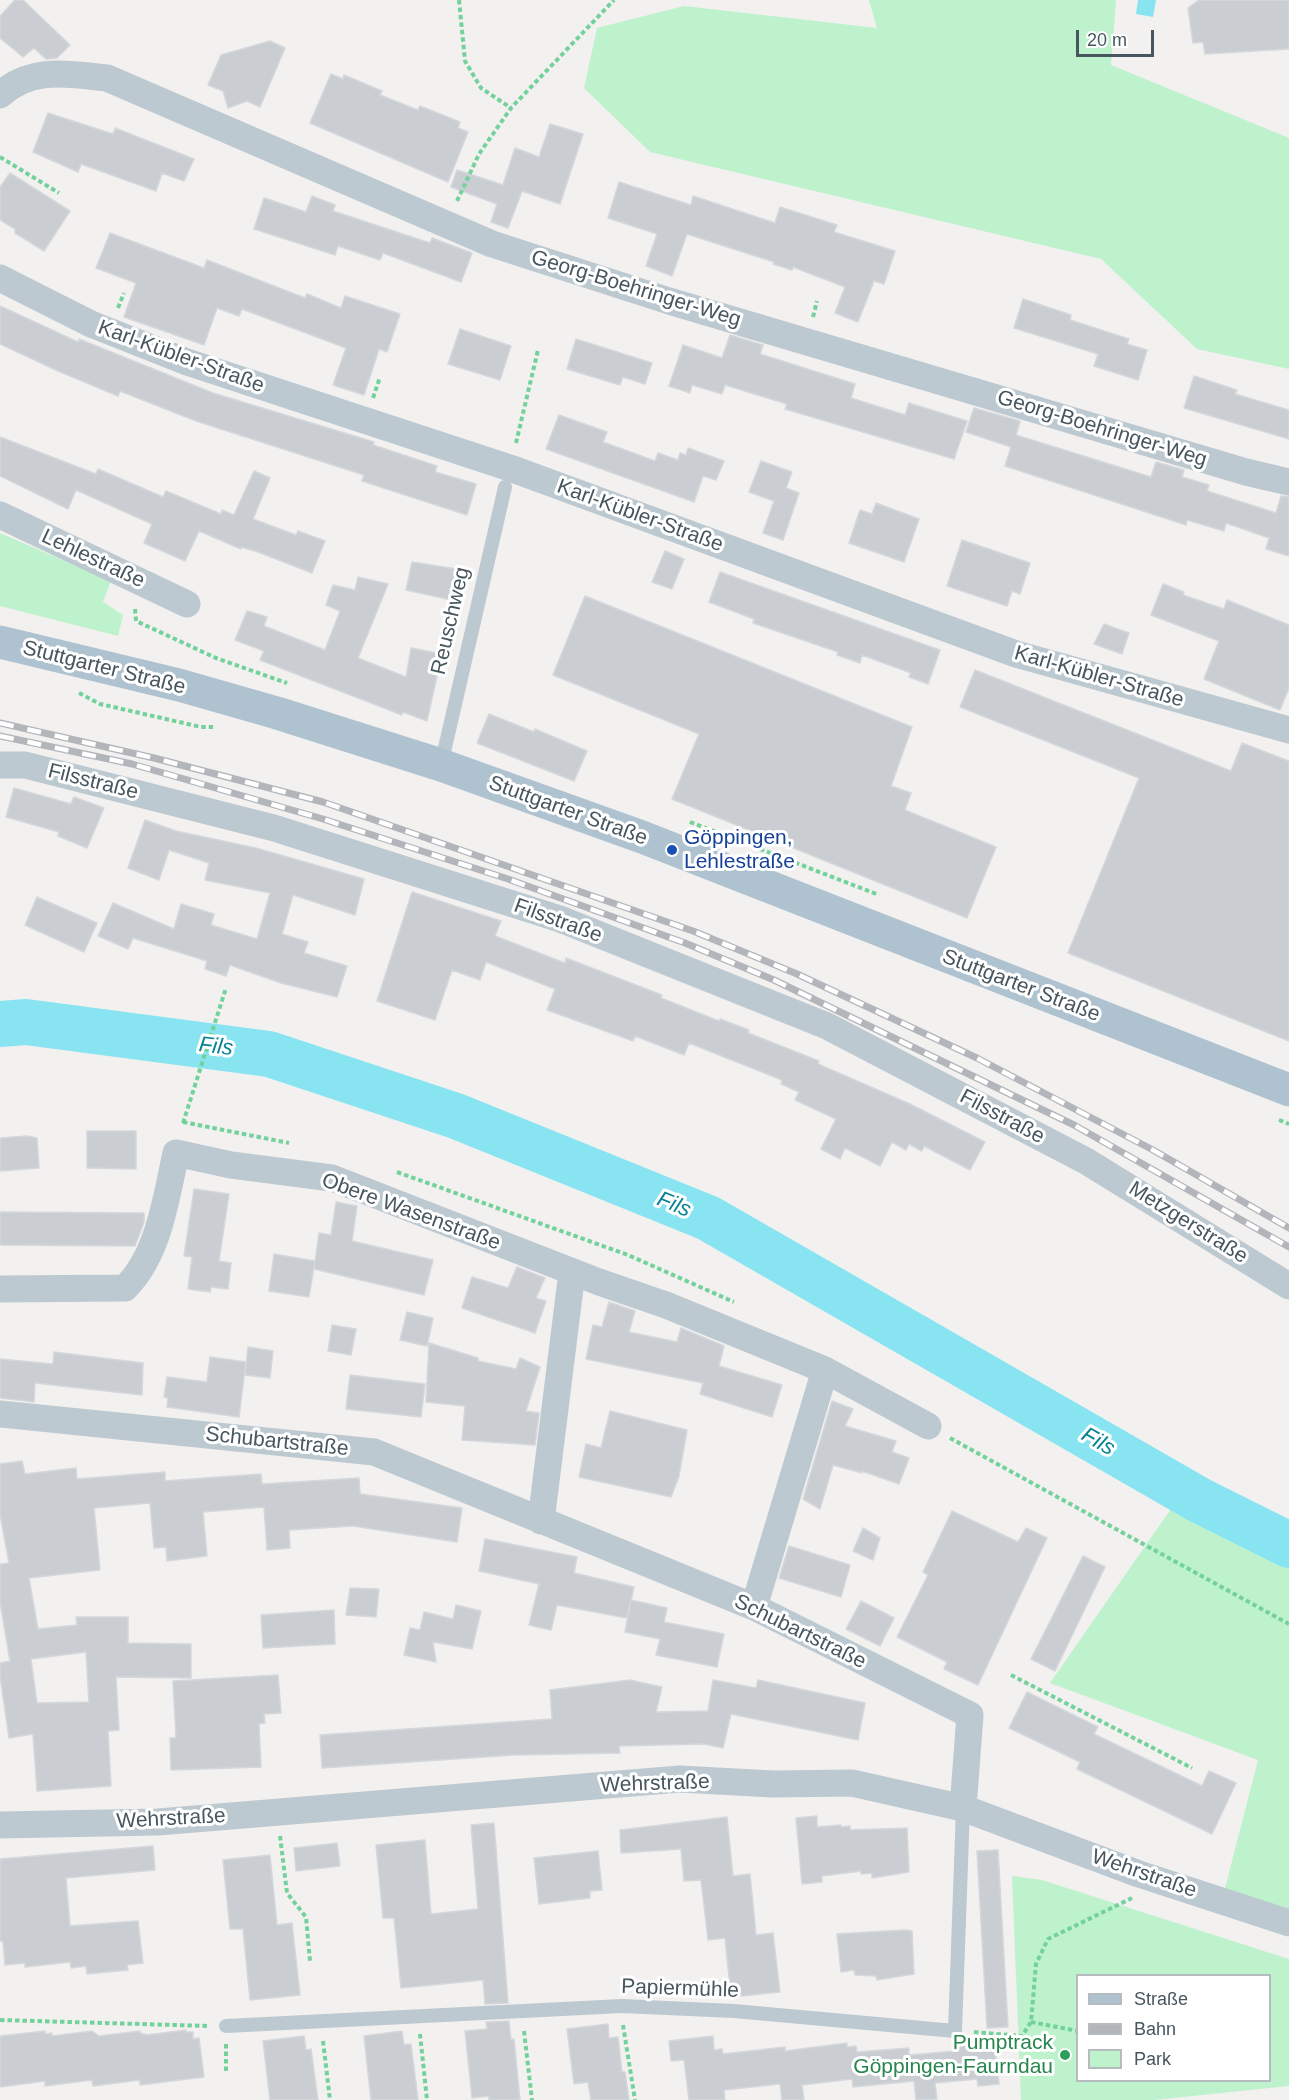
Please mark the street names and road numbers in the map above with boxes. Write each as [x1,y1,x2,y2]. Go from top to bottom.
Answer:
street label: Georg-Boehringer-Weg [528,245,744,333]
street label: Karl-Kübler-Straße [94,315,268,399]
street label: Georg-Boehringer-Weg [994,385,1210,473]
street label: Karl-Kübler-Straße [553,474,727,558]
street label: Lehlestraße [37,524,149,594]
street label: Reuschweg [426,565,476,677]
street label: Stuttgarter Straße [20,636,188,700]
street label: Karl-Kübler-Straße [1011,641,1187,713]
street label: Filsstraße [45,759,141,805]
street label: Stuttgarter Straße [485,771,651,851]
street label: Filsstraße [510,893,606,949]
street label: Stuttgarter Straße [939,944,1103,1028]
street label: Filsstraße [955,1084,1049,1150]
street label: Obere Wasenstraße [318,1168,504,1256]
street label: Metzgerstraße [1124,1176,1252,1270]
street label: Schubartstraße [204,1422,350,1462]
street label: Schubartstraße [730,1589,870,1675]
street label: Wehrstraße [600,1770,710,1798]
street label: Wehrstraße [116,1804,226,1834]
street label: Wehrstraße [1088,1844,1200,1904]
street label: Papiermühle [621,1974,739,2004]

